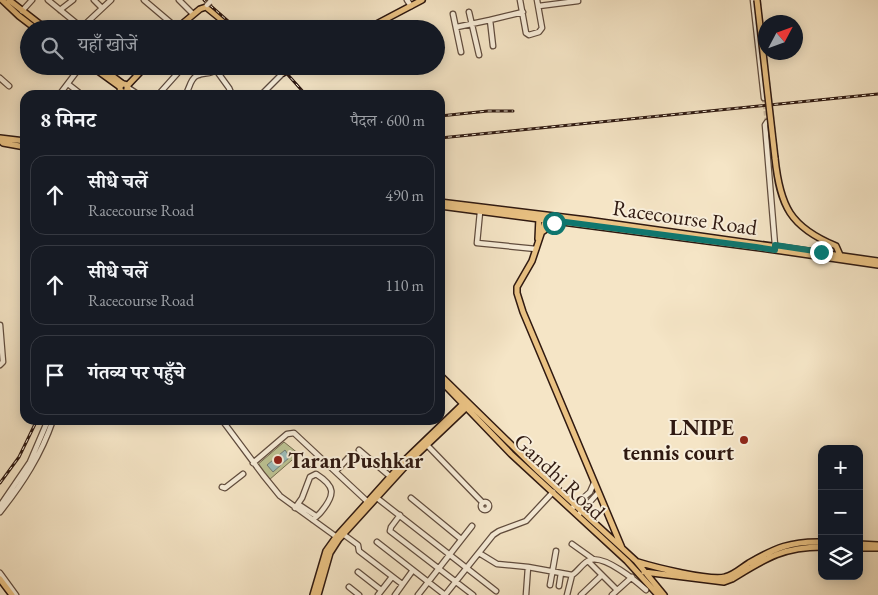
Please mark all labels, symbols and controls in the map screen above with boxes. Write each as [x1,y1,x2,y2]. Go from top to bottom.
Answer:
north arrow [758,15,803,60]
search box [20,20,445,75]
text: यहाँ खोजें [78,32,137,57]
icon: search [38,34,66,62]
text: 8 मिनट [40,106,96,133]
text: पैदल · 600 m [351,110,425,131]
text: सीधे चलें [88,169,148,194]
icon: ahead [41,181,69,209]
text: 490 m [385,185,424,206]
street label: Racecourse Road [611,193,760,242]
text: Racecourse Road [88,200,194,221]
route start [543,212,566,235]
route end [810,241,833,264]
text: सीधे चलें [88,259,148,284]
icon: ahead [41,271,69,299]
text: 110 m [385,275,424,296]
text: Racecourse Road [88,290,194,311]
text: गंतव्य पर पहुँचे [88,360,185,385]
icon: arrive [41,361,69,389]
place label: LNIPE tennis court [623,413,735,467]
street label: Gandhi Road [508,427,612,527]
marker: LNIPE tennis court [738,434,750,446]
map controls [818,445,863,580]
button: + [818,445,863,490]
place label: Taran Pushkar [288,446,424,475]
marker: Taran Pushkar [272,454,284,466]
button: − [818,490,863,535]
button: layers [818,535,863,580]

